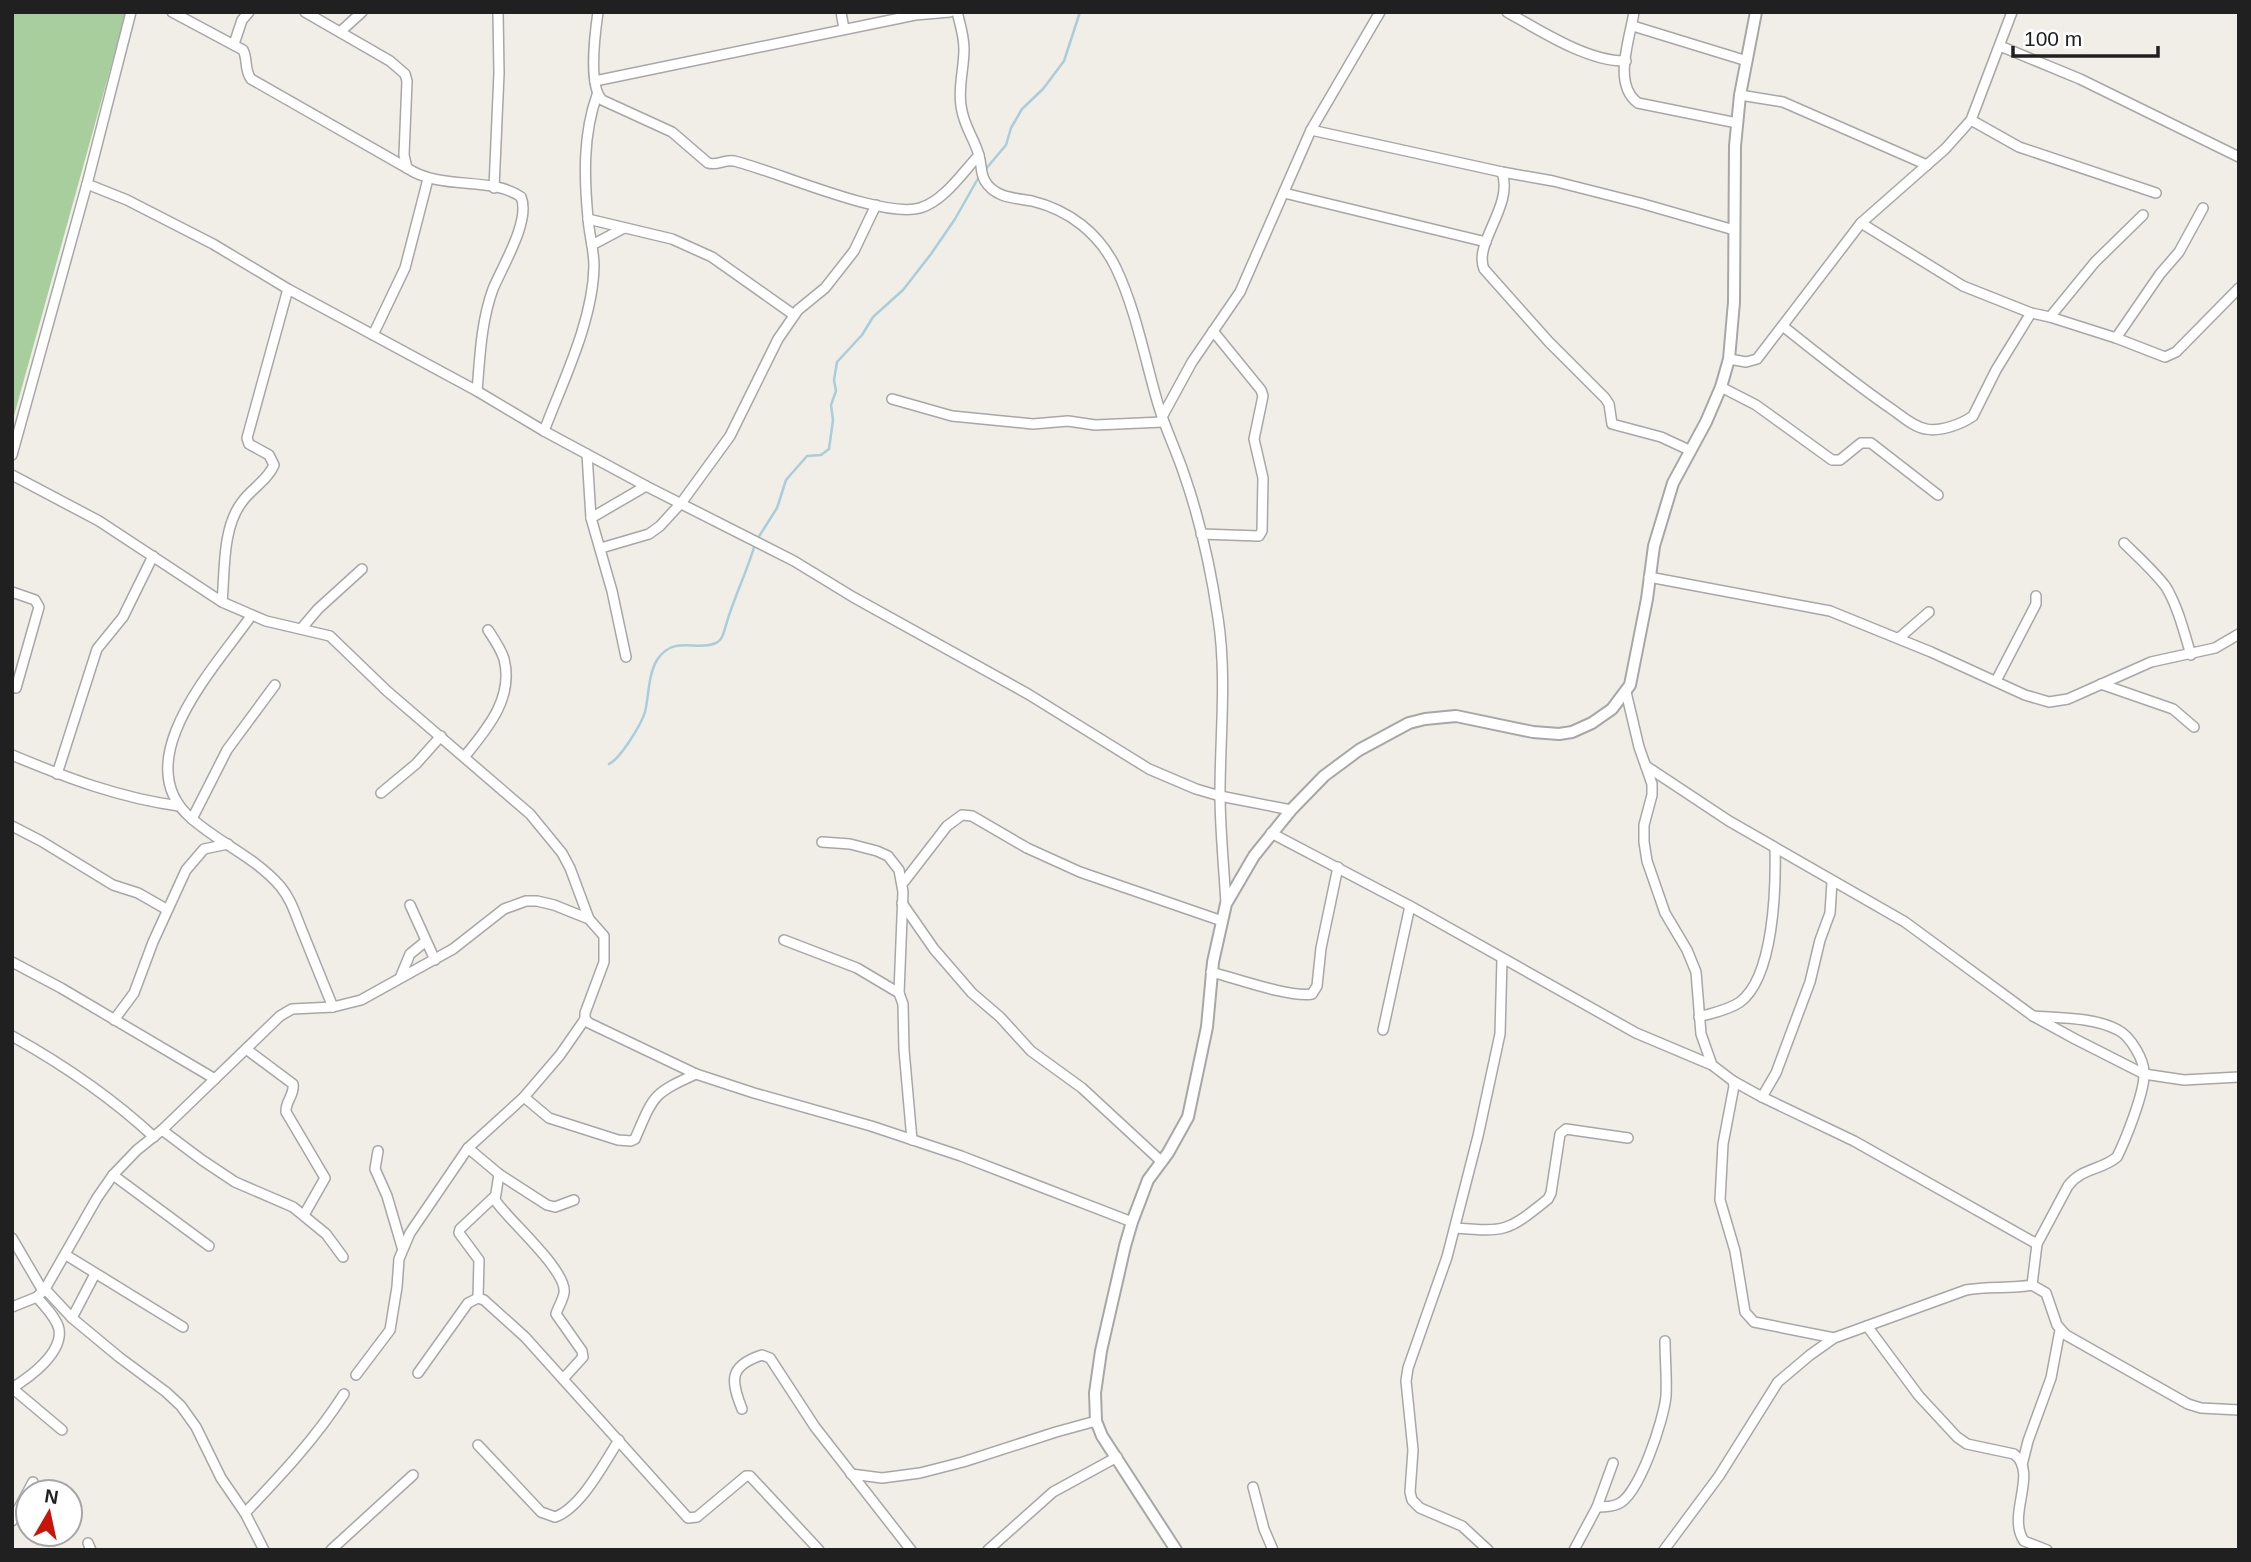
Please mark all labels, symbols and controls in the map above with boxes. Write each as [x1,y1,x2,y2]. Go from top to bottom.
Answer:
scale bar [2013,14,2158,58]
text: 100 m [2024,27,2082,50]
north arrow [14,1478,84,1548]
text: N [43,1485,60,1508]

